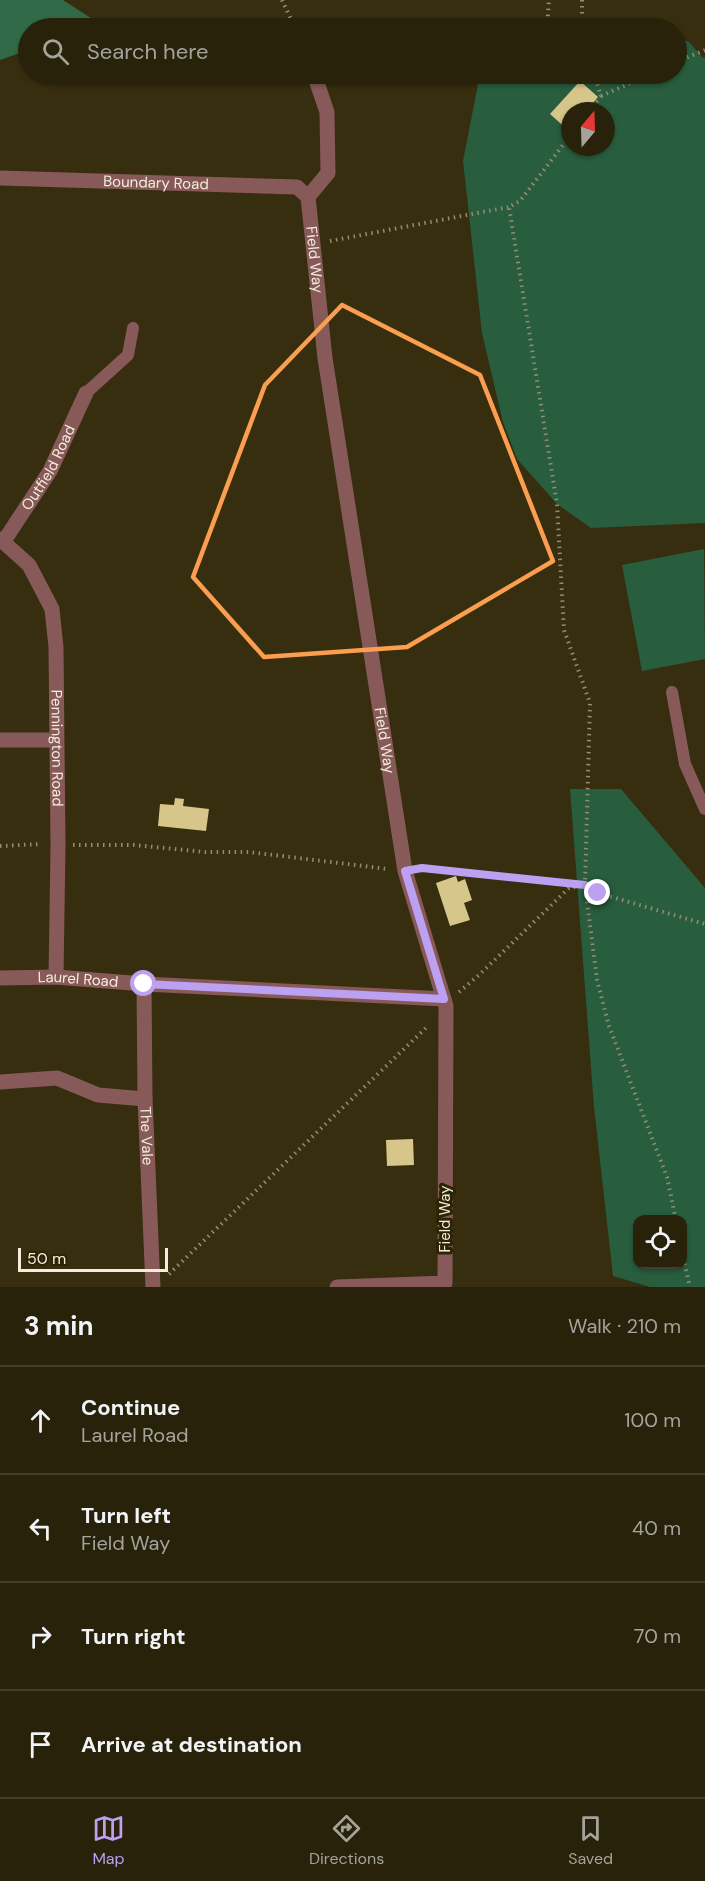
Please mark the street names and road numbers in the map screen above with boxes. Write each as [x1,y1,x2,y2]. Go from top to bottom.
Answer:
street label: Boundary Road [103,171,209,194]
street label: Field Way [301,225,328,295]
street label: Outfield Road [17,422,80,514]
street label: Pennington Road [46,690,68,807]
street label: Field Way [370,706,400,776]
street label: Laurel Road [37,967,119,992]
street label: The Vale [135,1106,158,1166]
street label: Field Way [435,1185,455,1252]

